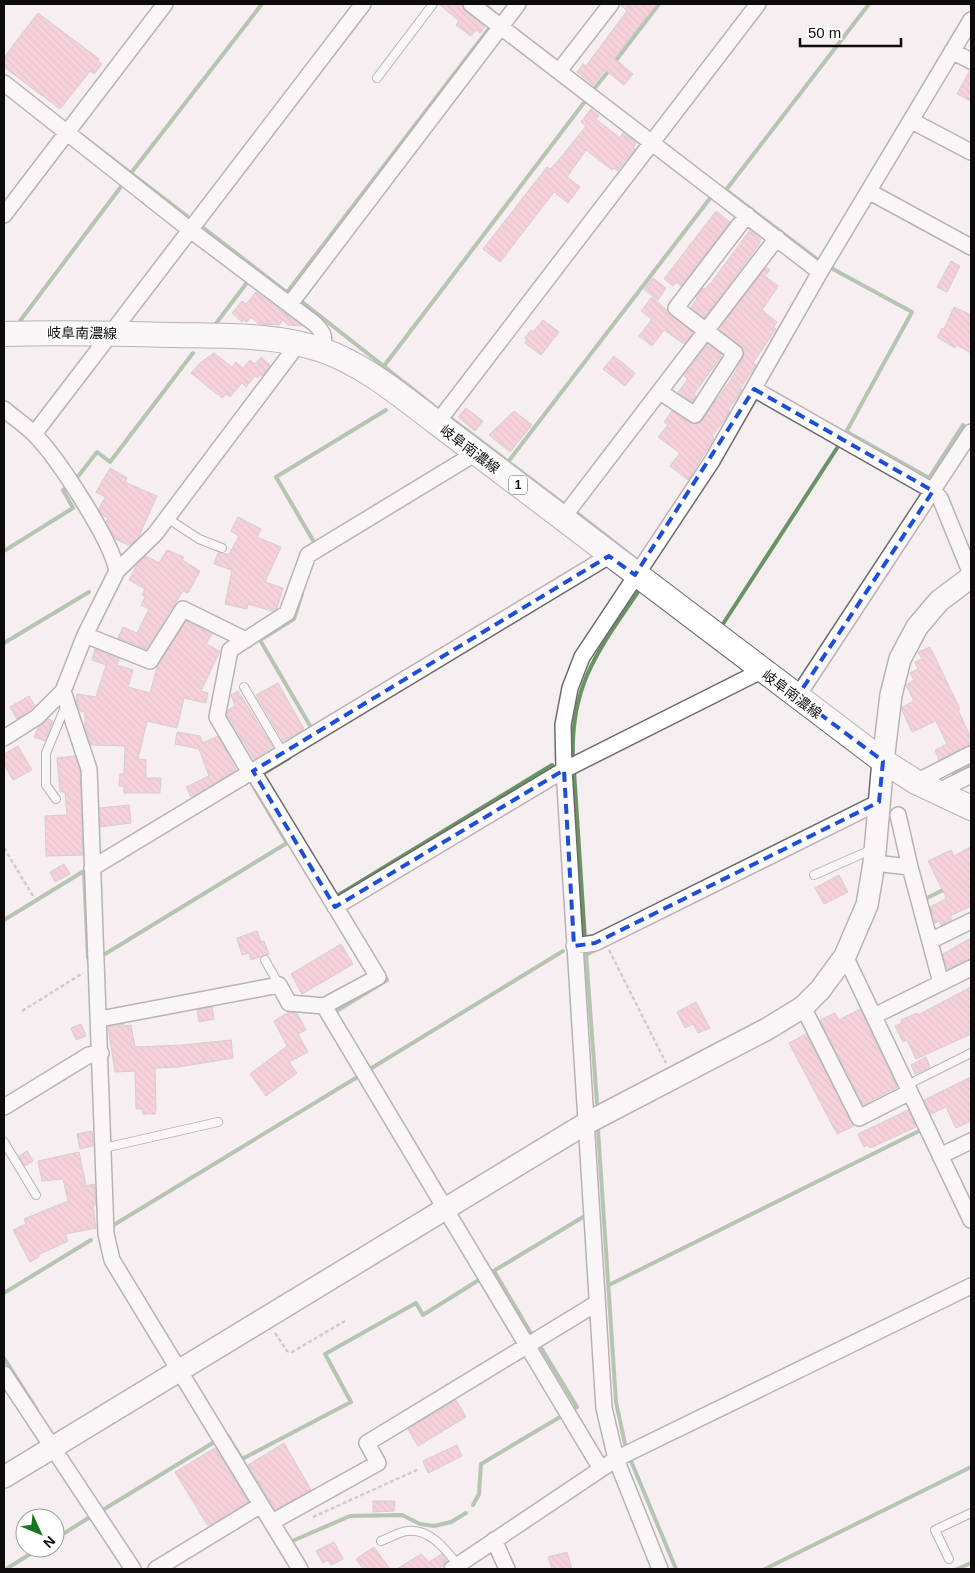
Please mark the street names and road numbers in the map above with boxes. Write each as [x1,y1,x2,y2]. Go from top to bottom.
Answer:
street label: 岐阜南濃線 [47,324,117,342]
street label: 岐阜南濃線 [437,422,503,476]
road number: 1 [509,476,527,494]
street label: 岐阜南濃線 [759,667,825,721]

